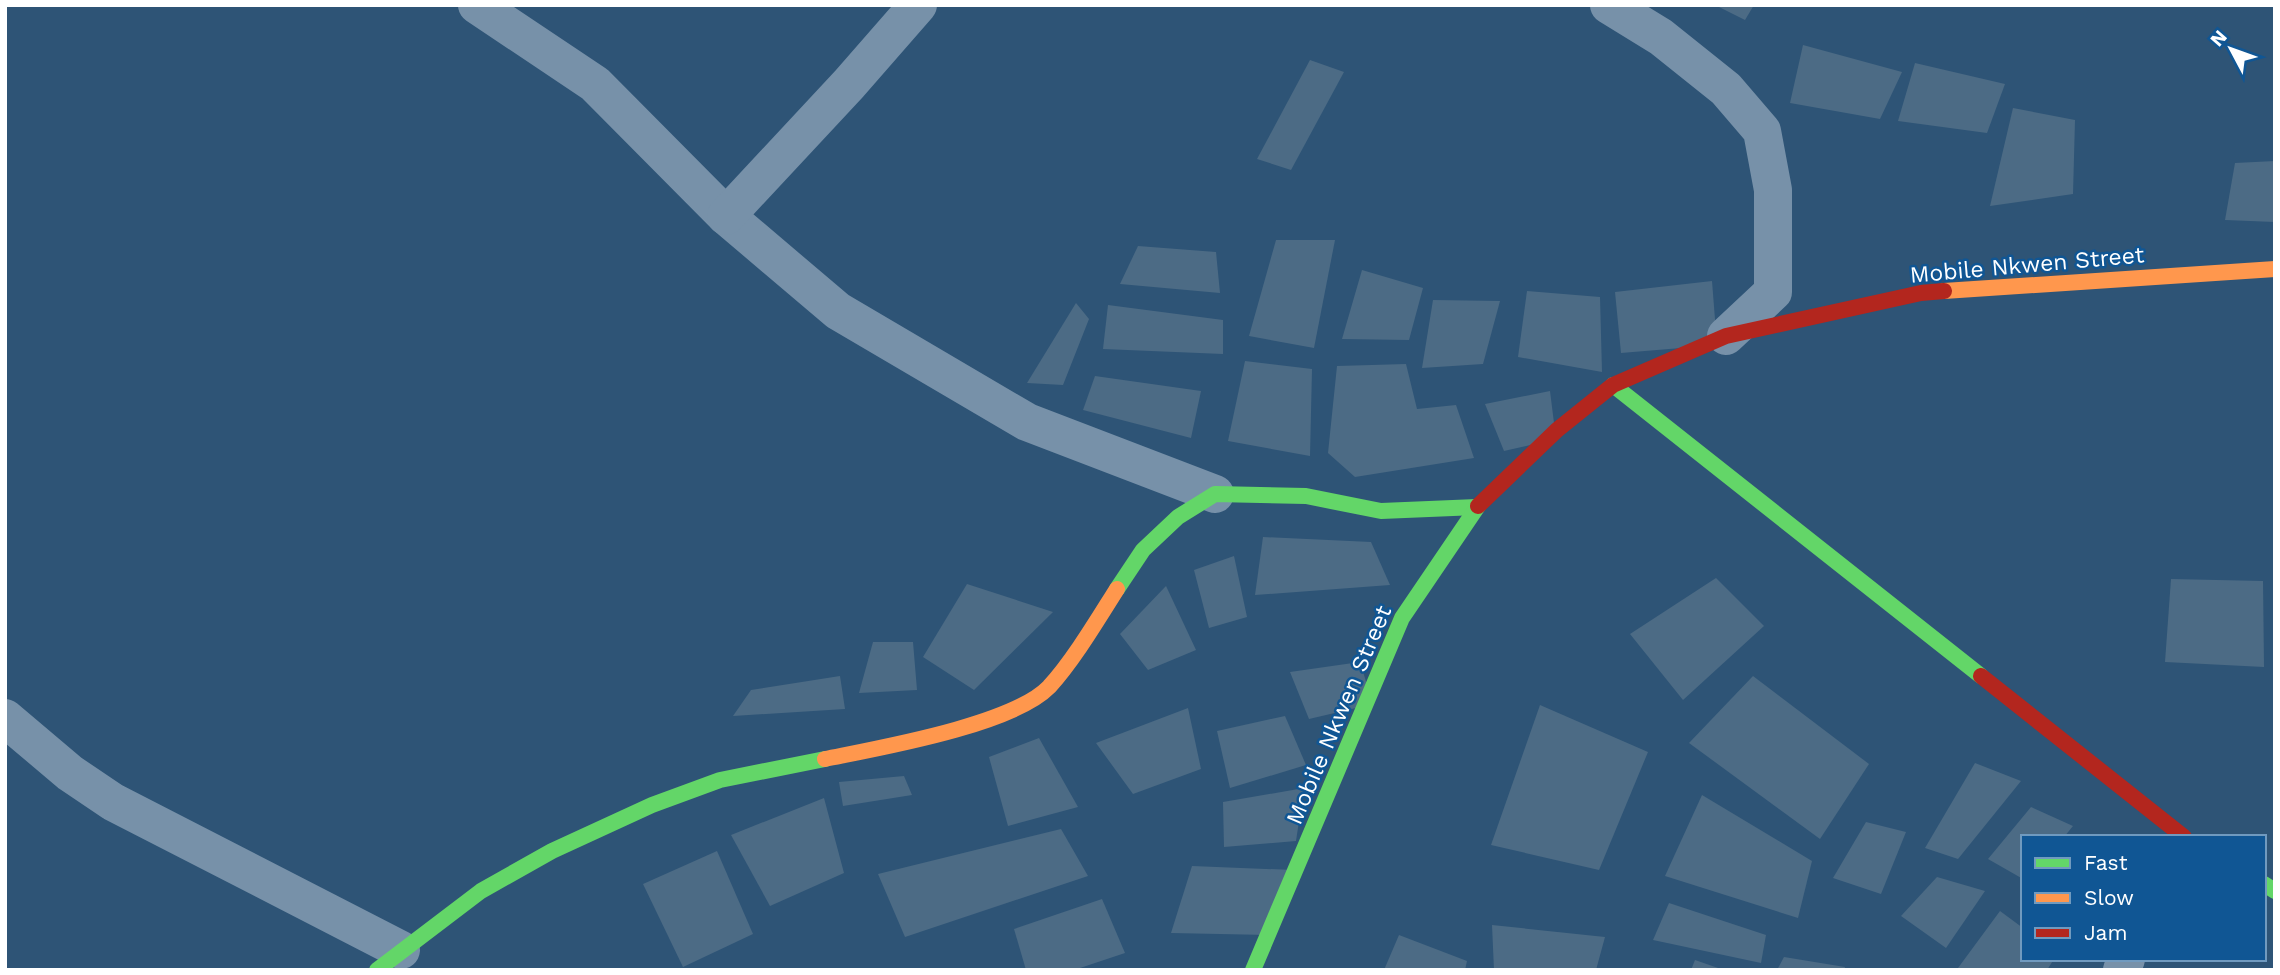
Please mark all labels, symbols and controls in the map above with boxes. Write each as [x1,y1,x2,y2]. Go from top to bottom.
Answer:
north arrow [2196,14,2266,84]
text: N [2205,25,2232,51]
street label: Mobile Nkwen Street [1909,241,2146,289]
street label: Mobile Nkwen Street [1281,601,1398,829]
legend [2021,835,2266,961]
text: Fast [2084,850,2128,875]
text: Slow [2084,885,2134,910]
text: Jam [2084,920,2127,945]

